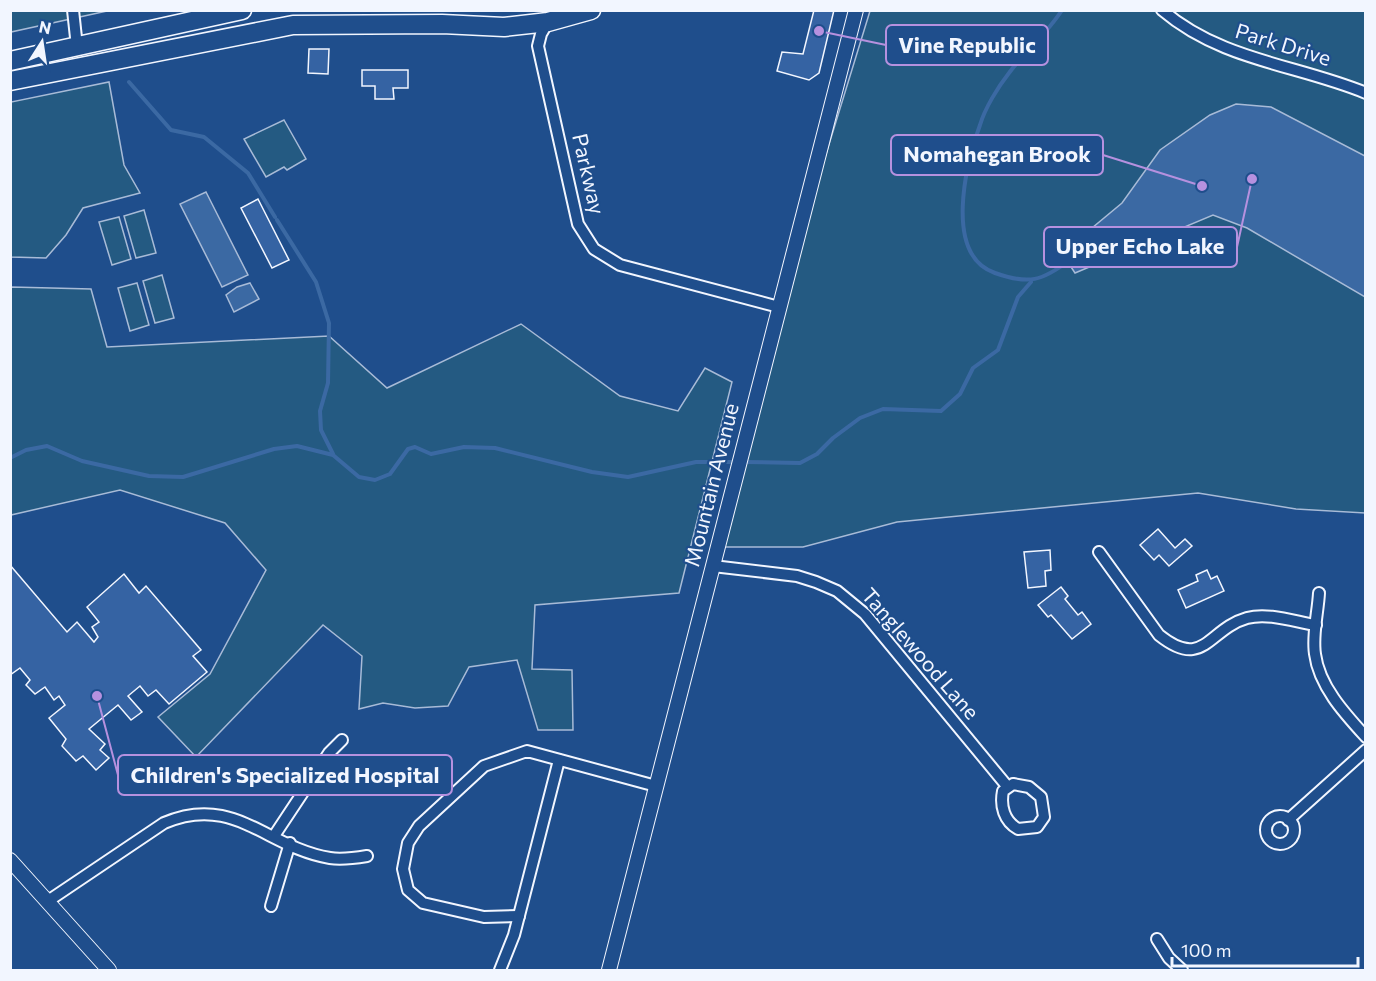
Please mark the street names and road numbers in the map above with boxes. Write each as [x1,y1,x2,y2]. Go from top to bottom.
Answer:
street label: Park Drive [1233,17,1334,70]
street label: Parkway [568,131,611,217]
street label: Mountain Avenue [678,400,743,569]
street label: Tanglewood Lane [857,582,985,724]

